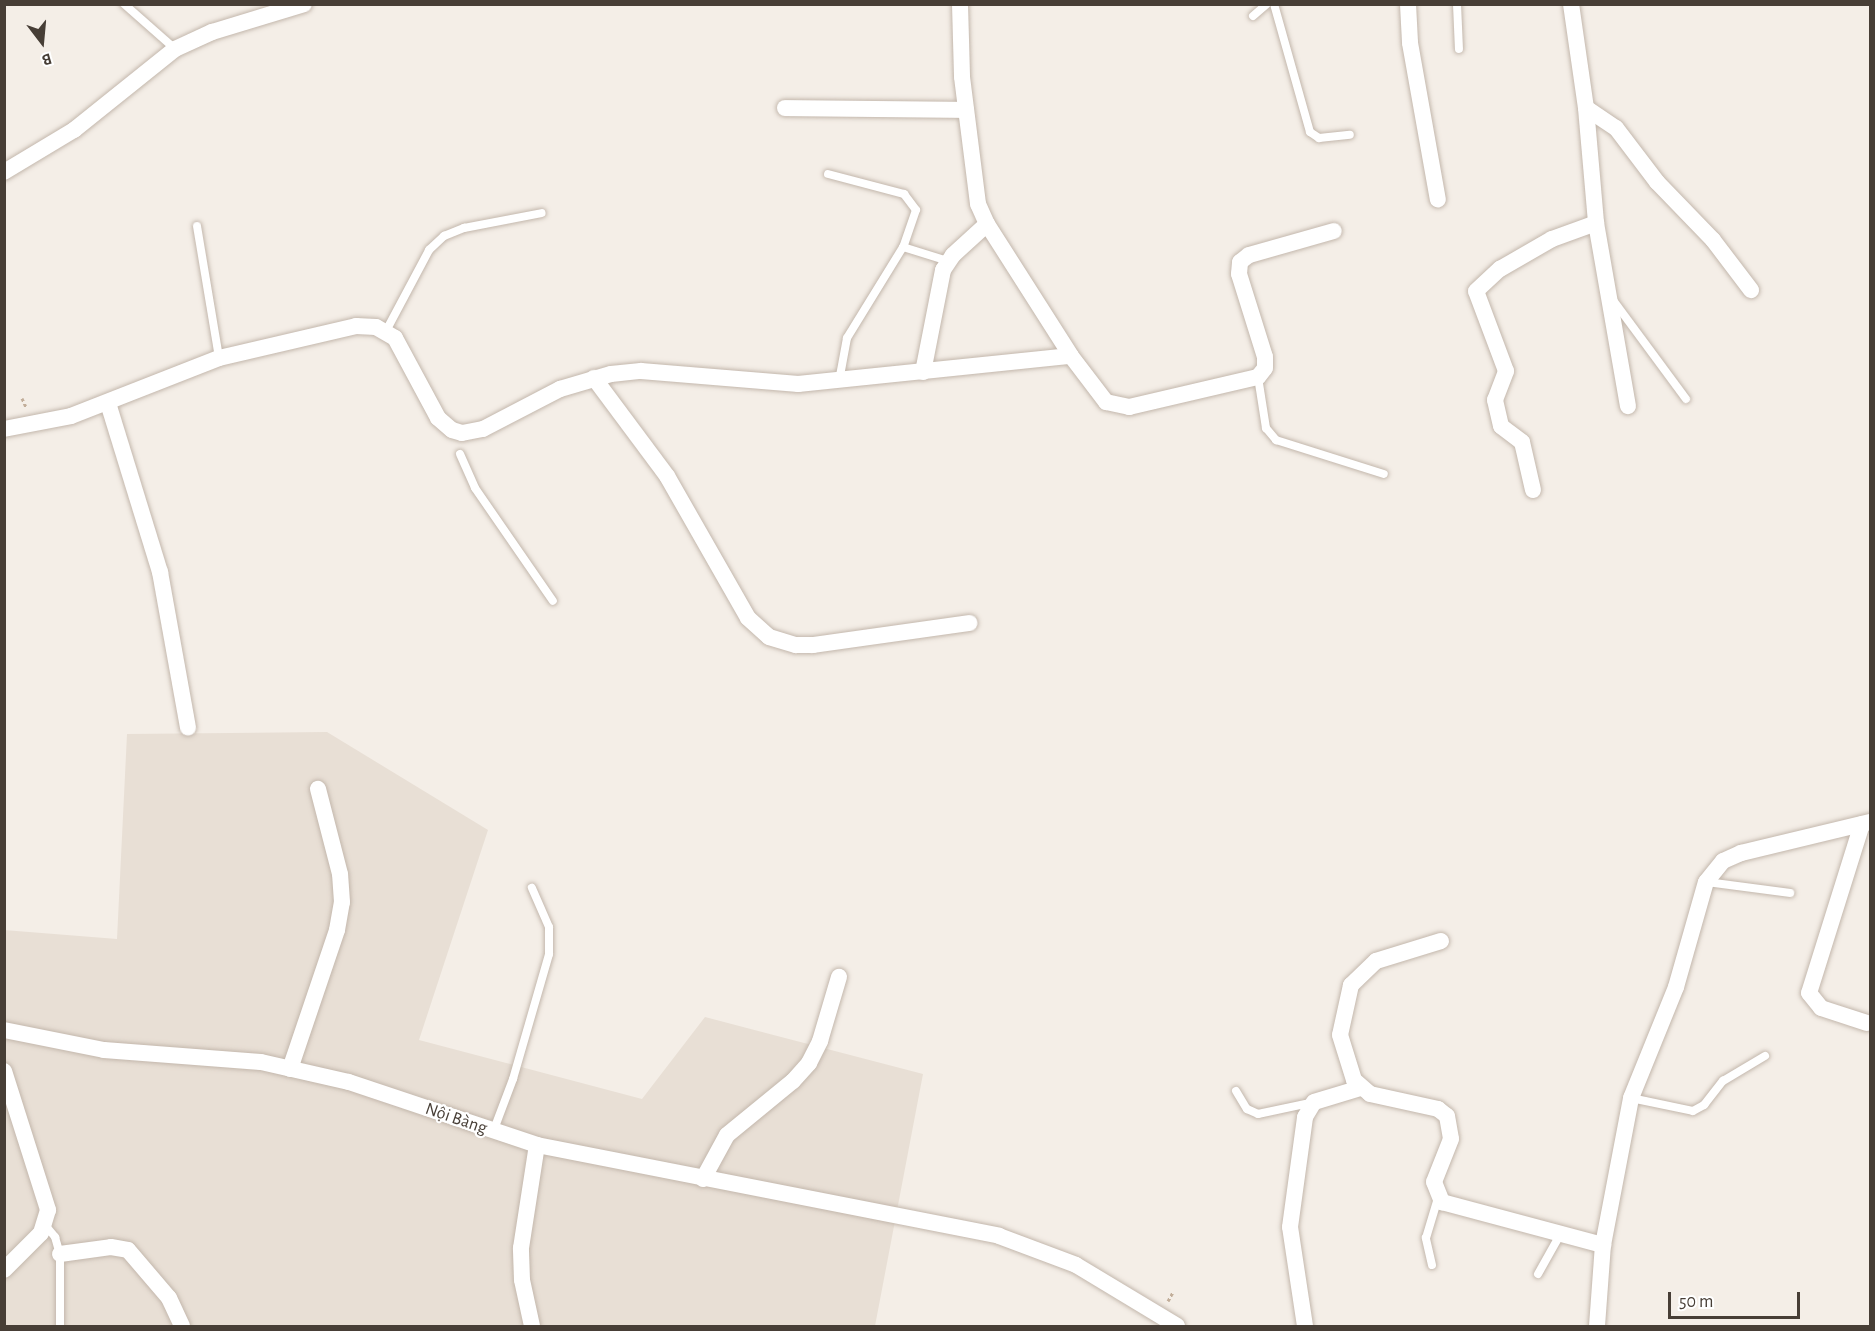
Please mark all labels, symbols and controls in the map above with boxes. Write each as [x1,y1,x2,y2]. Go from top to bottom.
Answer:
north arrow [12,12,72,72]
text: B [40,50,54,68]
street label: Nội Bàng [422,1098,490,1140]
scale bar [1671,1280,1803,1318]
text: 50 m [1679,1293,1713,1311]

